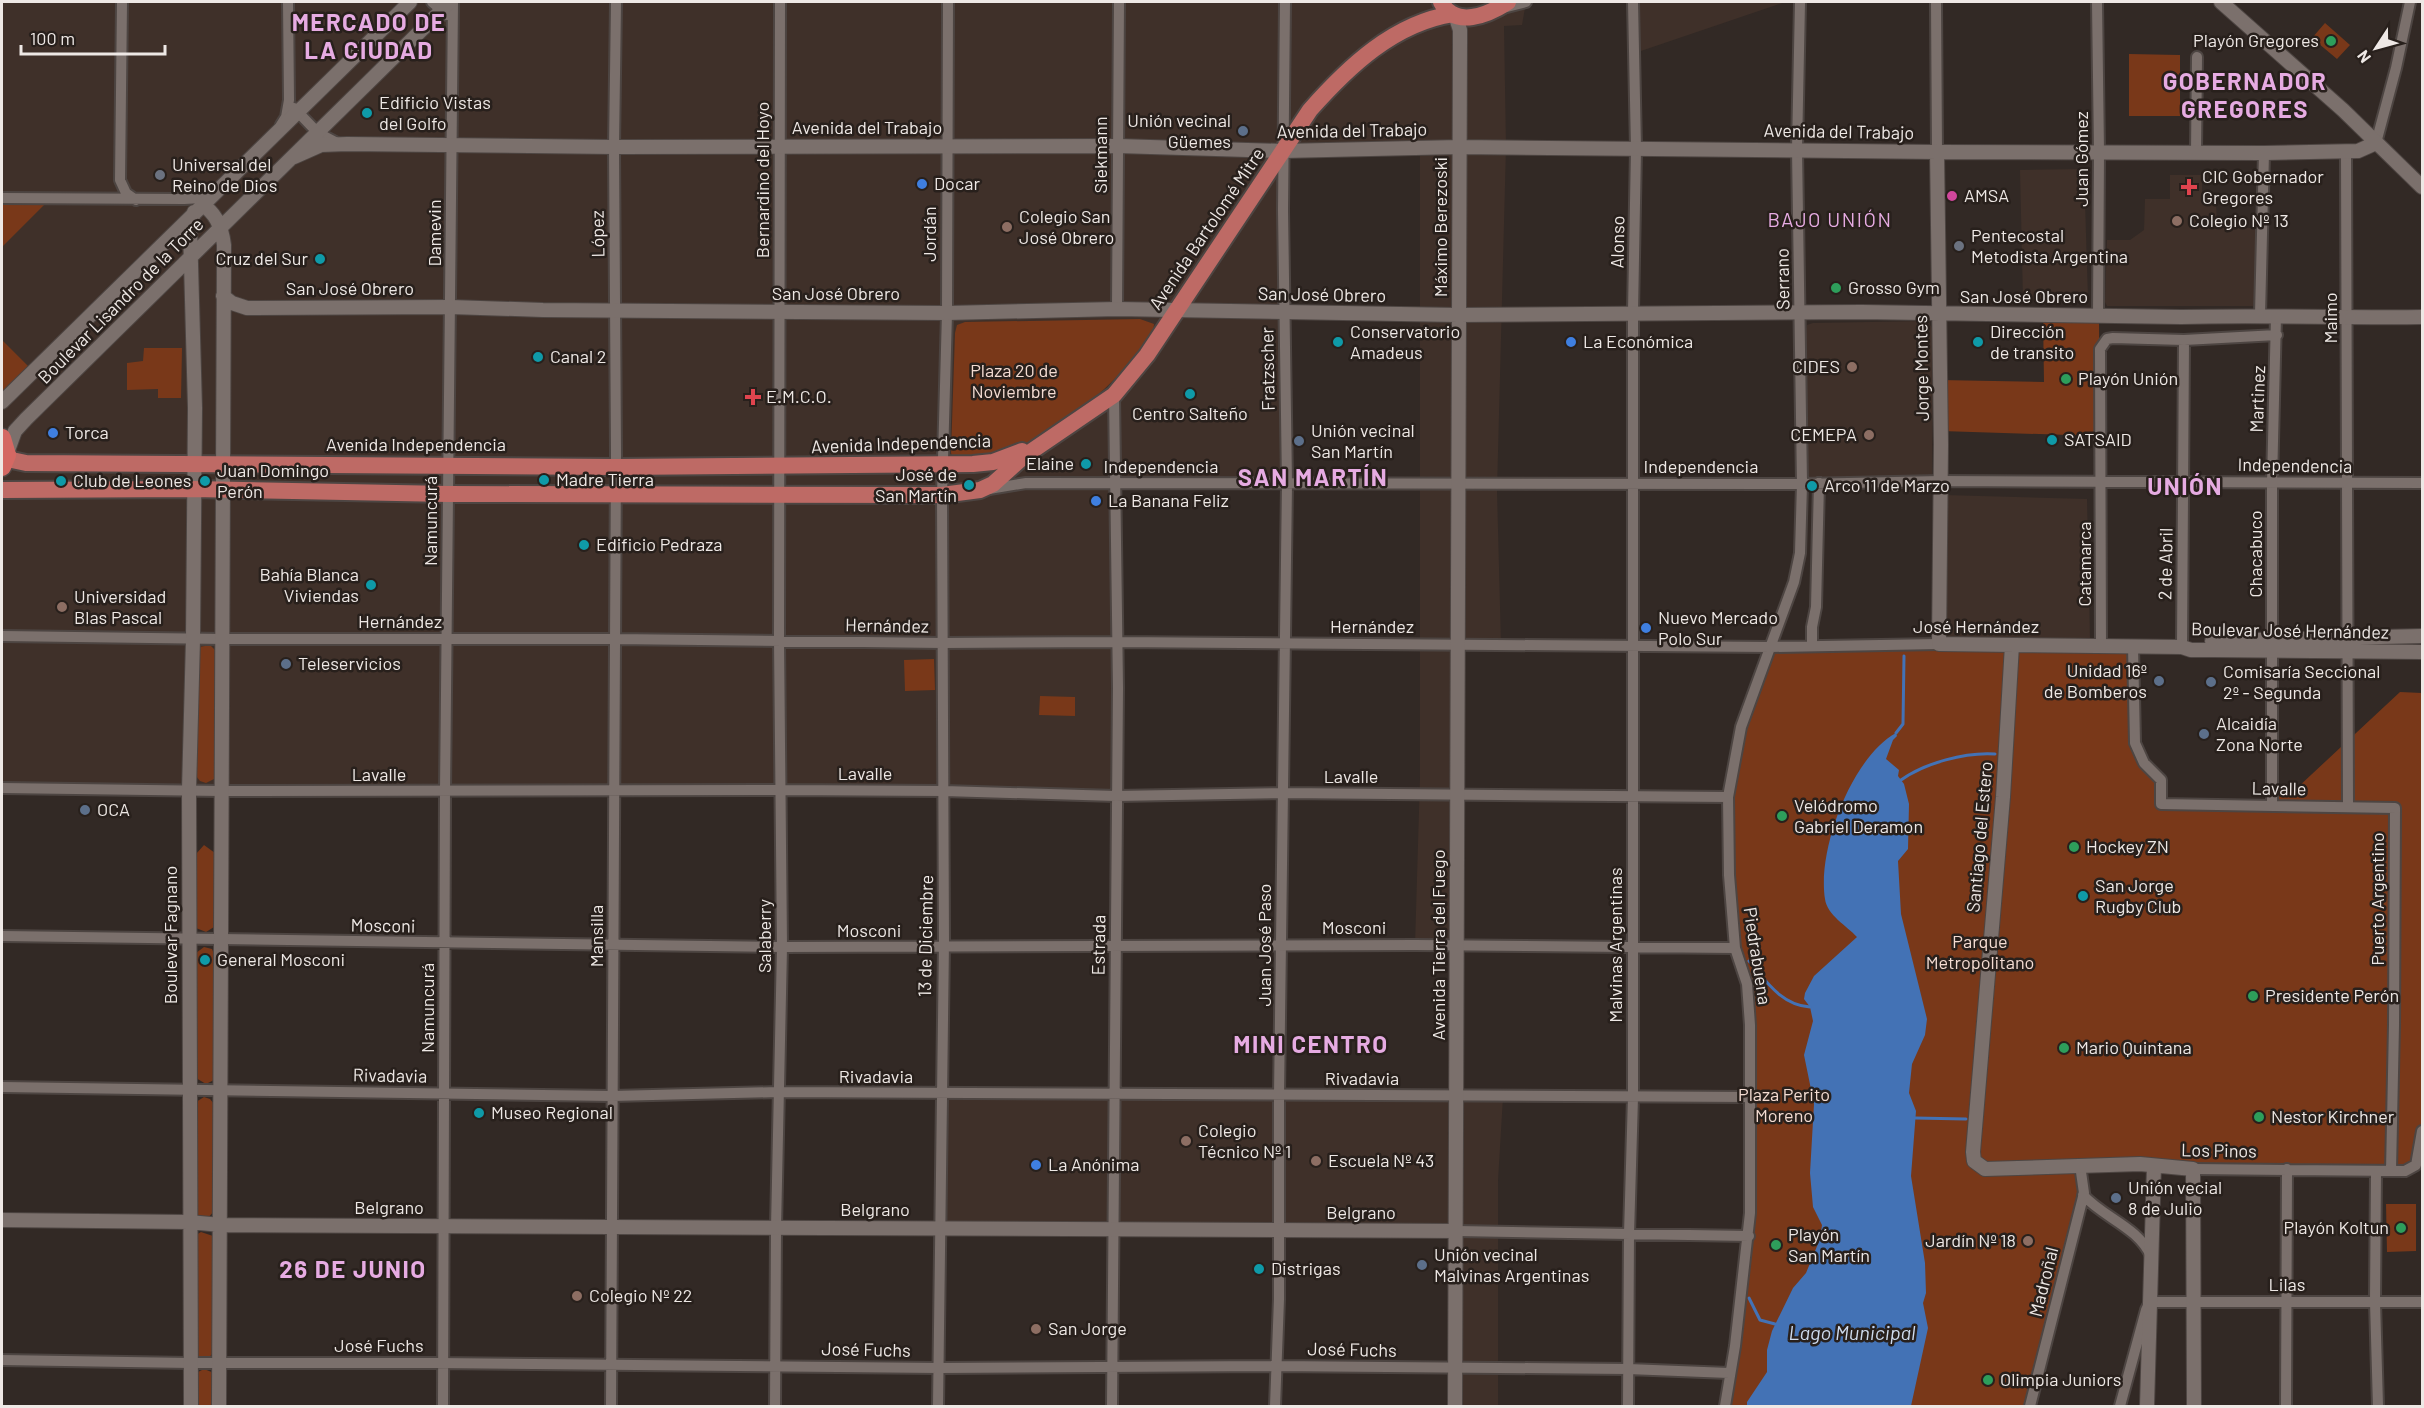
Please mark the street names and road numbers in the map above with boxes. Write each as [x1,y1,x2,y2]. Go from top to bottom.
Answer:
street label: Bernardino del Hoyo [751,102,773,258]
street label: Juan Gómez [2070,111,2092,207]
street label: Avenida del Trabajo [792,116,942,138]
street label: Siekmann [1089,116,1111,194]
street label: Avenida del Trabajo [1277,118,1427,142]
street label: Avenida del Trabajo [1764,119,1914,143]
street label: Avenida Bartolomé Mitre [1144,143,1269,314]
street label: Máximo Berezoski [1429,157,1451,297]
street label: Damevin [423,199,445,267]
street label: Jordán [918,206,940,262]
street label: López [586,210,608,258]
street label: Boulevar Lisandro de la Torre [33,213,208,388]
street label: Alonso [1606,215,1628,269]
street label: Serrano [1770,248,1794,310]
street label: San José Obrero [286,277,414,299]
street label: San José Obrero [772,282,900,304]
street label: San José Obrero [1258,282,1386,306]
street label: San José Obrero [1960,285,2088,307]
street label: Maimo [2319,292,2341,344]
street label: Jorge Montes [1909,315,1933,421]
street label: Fratzscher [1255,326,1279,411]
street label: Martinez [2245,365,2269,433]
street label: Avenida Independencia [811,429,991,457]
street label: Avenida Independencia [326,433,506,455]
street label: Independencia [2237,453,2353,477]
street label: Independencia [1104,455,1218,477]
street label: Independencia [1644,455,1758,477]
street label: Namuncurá [419,476,441,566]
street label: Chacabuco [2244,511,2266,597]
street label: Catamarca [2073,522,2095,606]
street label: 2 de Abril [2153,528,2177,600]
street label: Hernández [358,610,442,632]
street label: Hernández [845,613,929,637]
street label: Hernández [1330,615,1414,637]
street label: José Hernández [1913,615,2039,637]
street label: Boulevar José Hernández [2191,617,2389,643]
street label: Santiago del Estero [1961,760,1997,913]
street label: Lavalle [838,762,892,784]
street label: Lavalle [352,763,406,785]
street label: Lavalle [1324,765,1378,787]
street label: Lavalle [2251,777,2307,799]
street label: Puerto Argentino [2366,832,2388,966]
street label: Avenida Tierra del Fuego [1427,849,1449,1041]
street label: Boulevar Fagnano [159,866,181,1004]
street label: Malvinas Argentinas [1604,867,1626,1023]
street label: 13 de Diciembre [913,875,937,997]
street label: Juan José Paso [1253,884,1275,1006]
street label: Salaberry [753,899,775,973]
street label: Mansilla [585,905,607,967]
street label: Piedrabuena [1739,906,1777,1006]
street label: Mosconi [350,913,416,937]
street label: Estrada [1086,914,1110,976]
street label: Mosconi [1322,916,1386,938]
street label: Mosconi [837,919,901,941]
street label: Namuncurá [416,963,438,1053]
street label: Rivadavia [353,1063,427,1087]
street label: Rivadavia [839,1065,913,1087]
street label: Rivadavia [1325,1067,1399,1089]
street label: Los Pinos [2181,1138,2257,1162]
street label: Belgrano [354,1196,424,1218]
street label: Belgrano [840,1198,910,1220]
street label: Belgrano [1326,1201,1396,1223]
street label: Madroñal [2024,1245,2062,1319]
street label: Lilas [2269,1273,2305,1295]
street label: José Fuchs [334,1334,424,1356]
street label: José Fuchs [821,1337,911,1361]
street label: José Fuchs [1307,1337,1397,1361]

